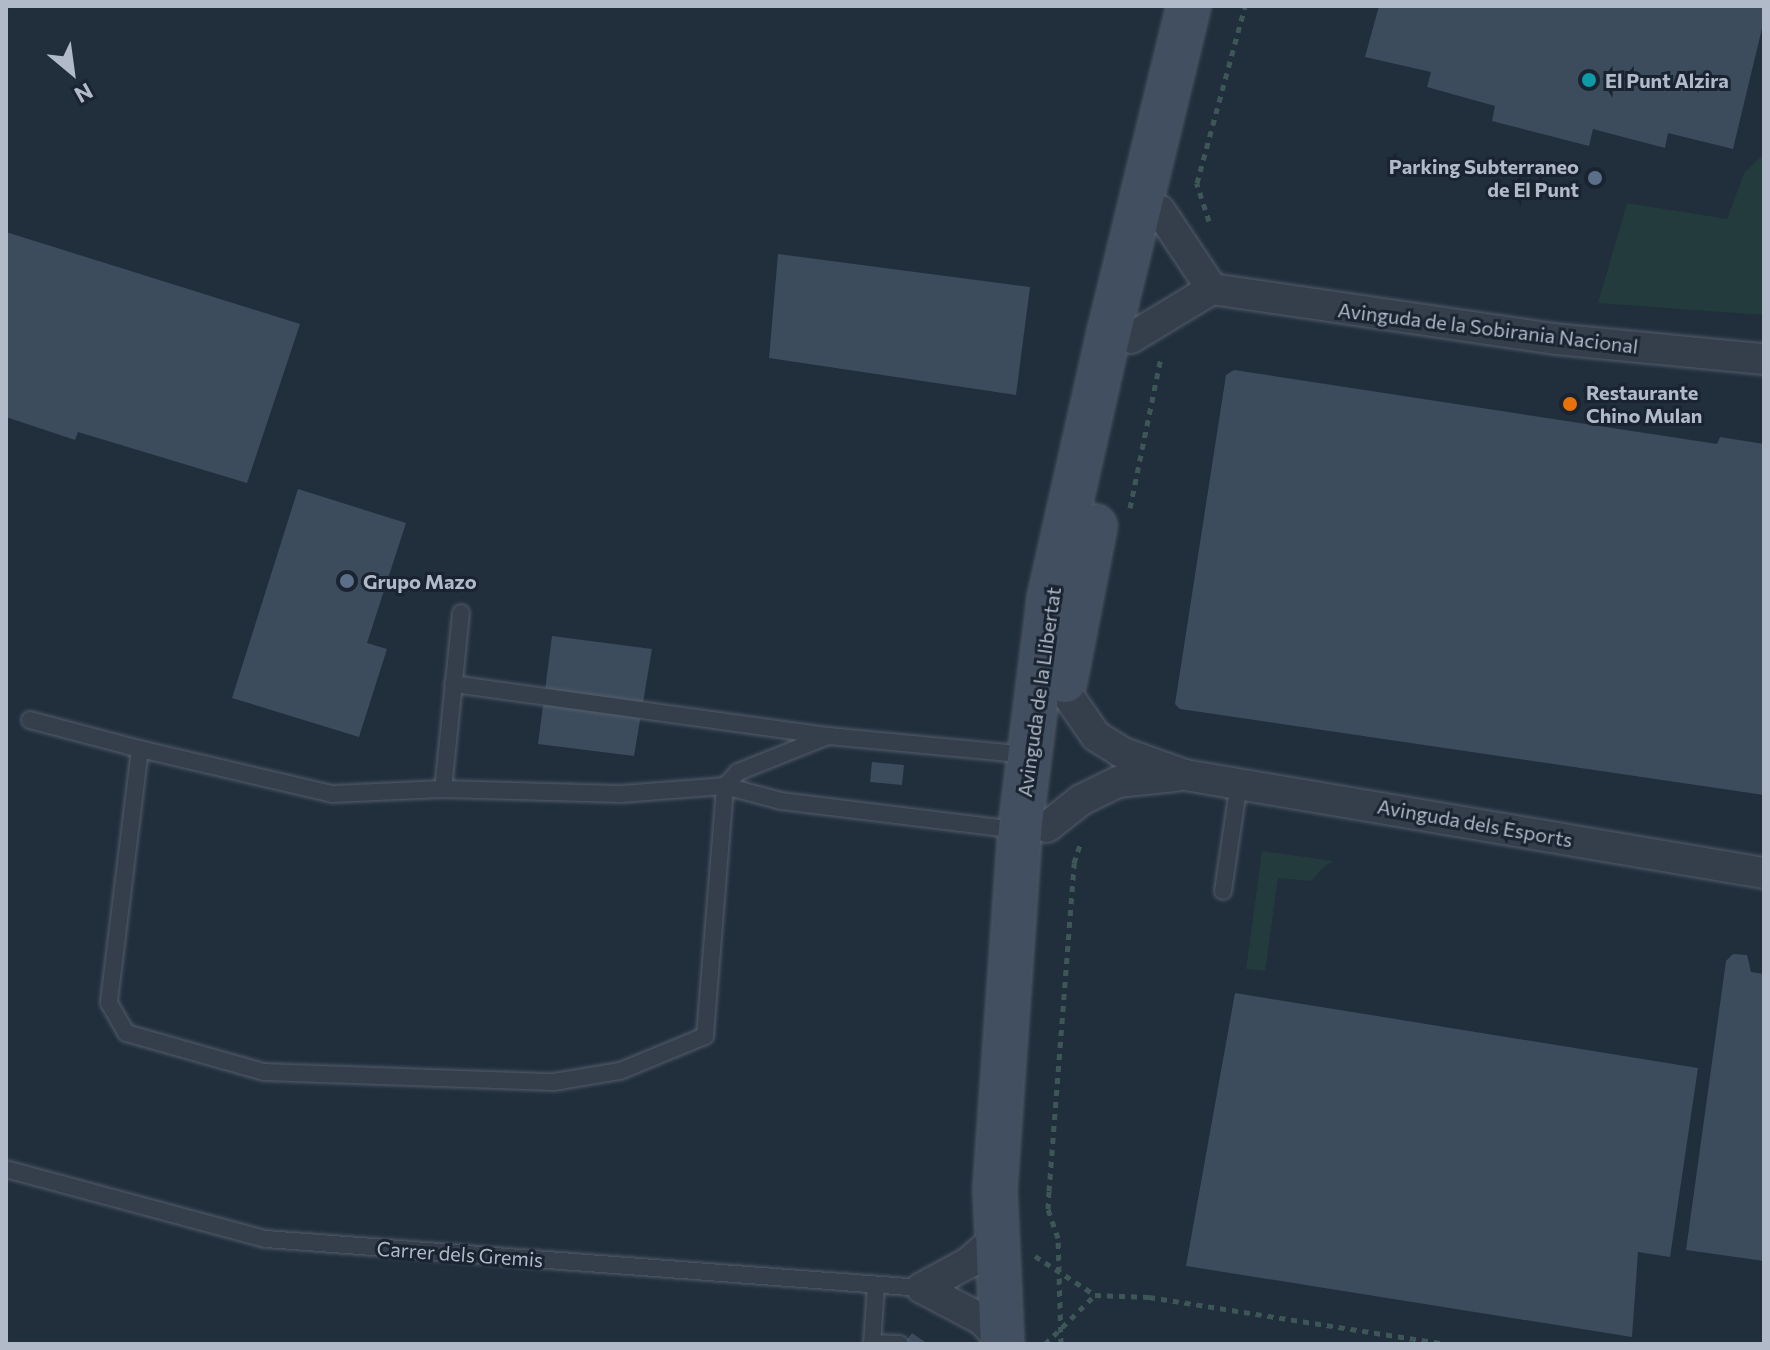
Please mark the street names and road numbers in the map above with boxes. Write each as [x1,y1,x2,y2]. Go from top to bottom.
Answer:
street label: Avinguda de la Sobirania Nacional [1336,298,1640,358]
street label: Avinguda de la Llibertat [1012,585,1066,799]
street label: Avinguda dels Esports [1375,794,1575,852]
street label: Carrer dels Gremis [376,1236,544,1272]

